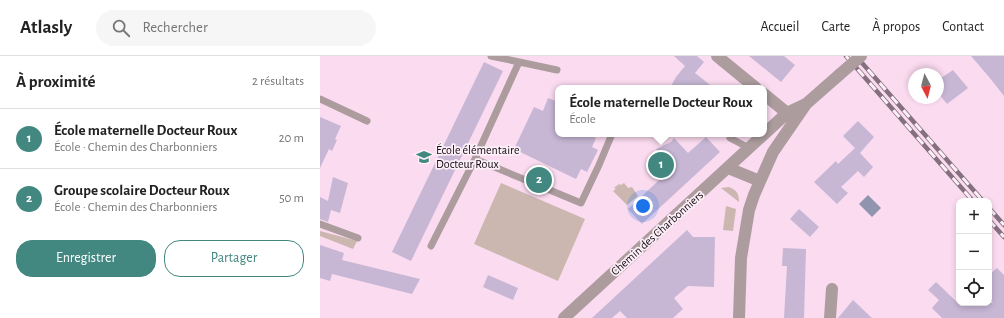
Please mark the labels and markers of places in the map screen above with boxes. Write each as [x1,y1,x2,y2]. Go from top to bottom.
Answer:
place label: École élémentaire Docteur Roux [436,143,520,170]
school or university icon: École élémentaire Docteur Roux [415,148,433,166]
pin: 1 [648,150,674,180]
pin: 2 [526,165,552,195]

